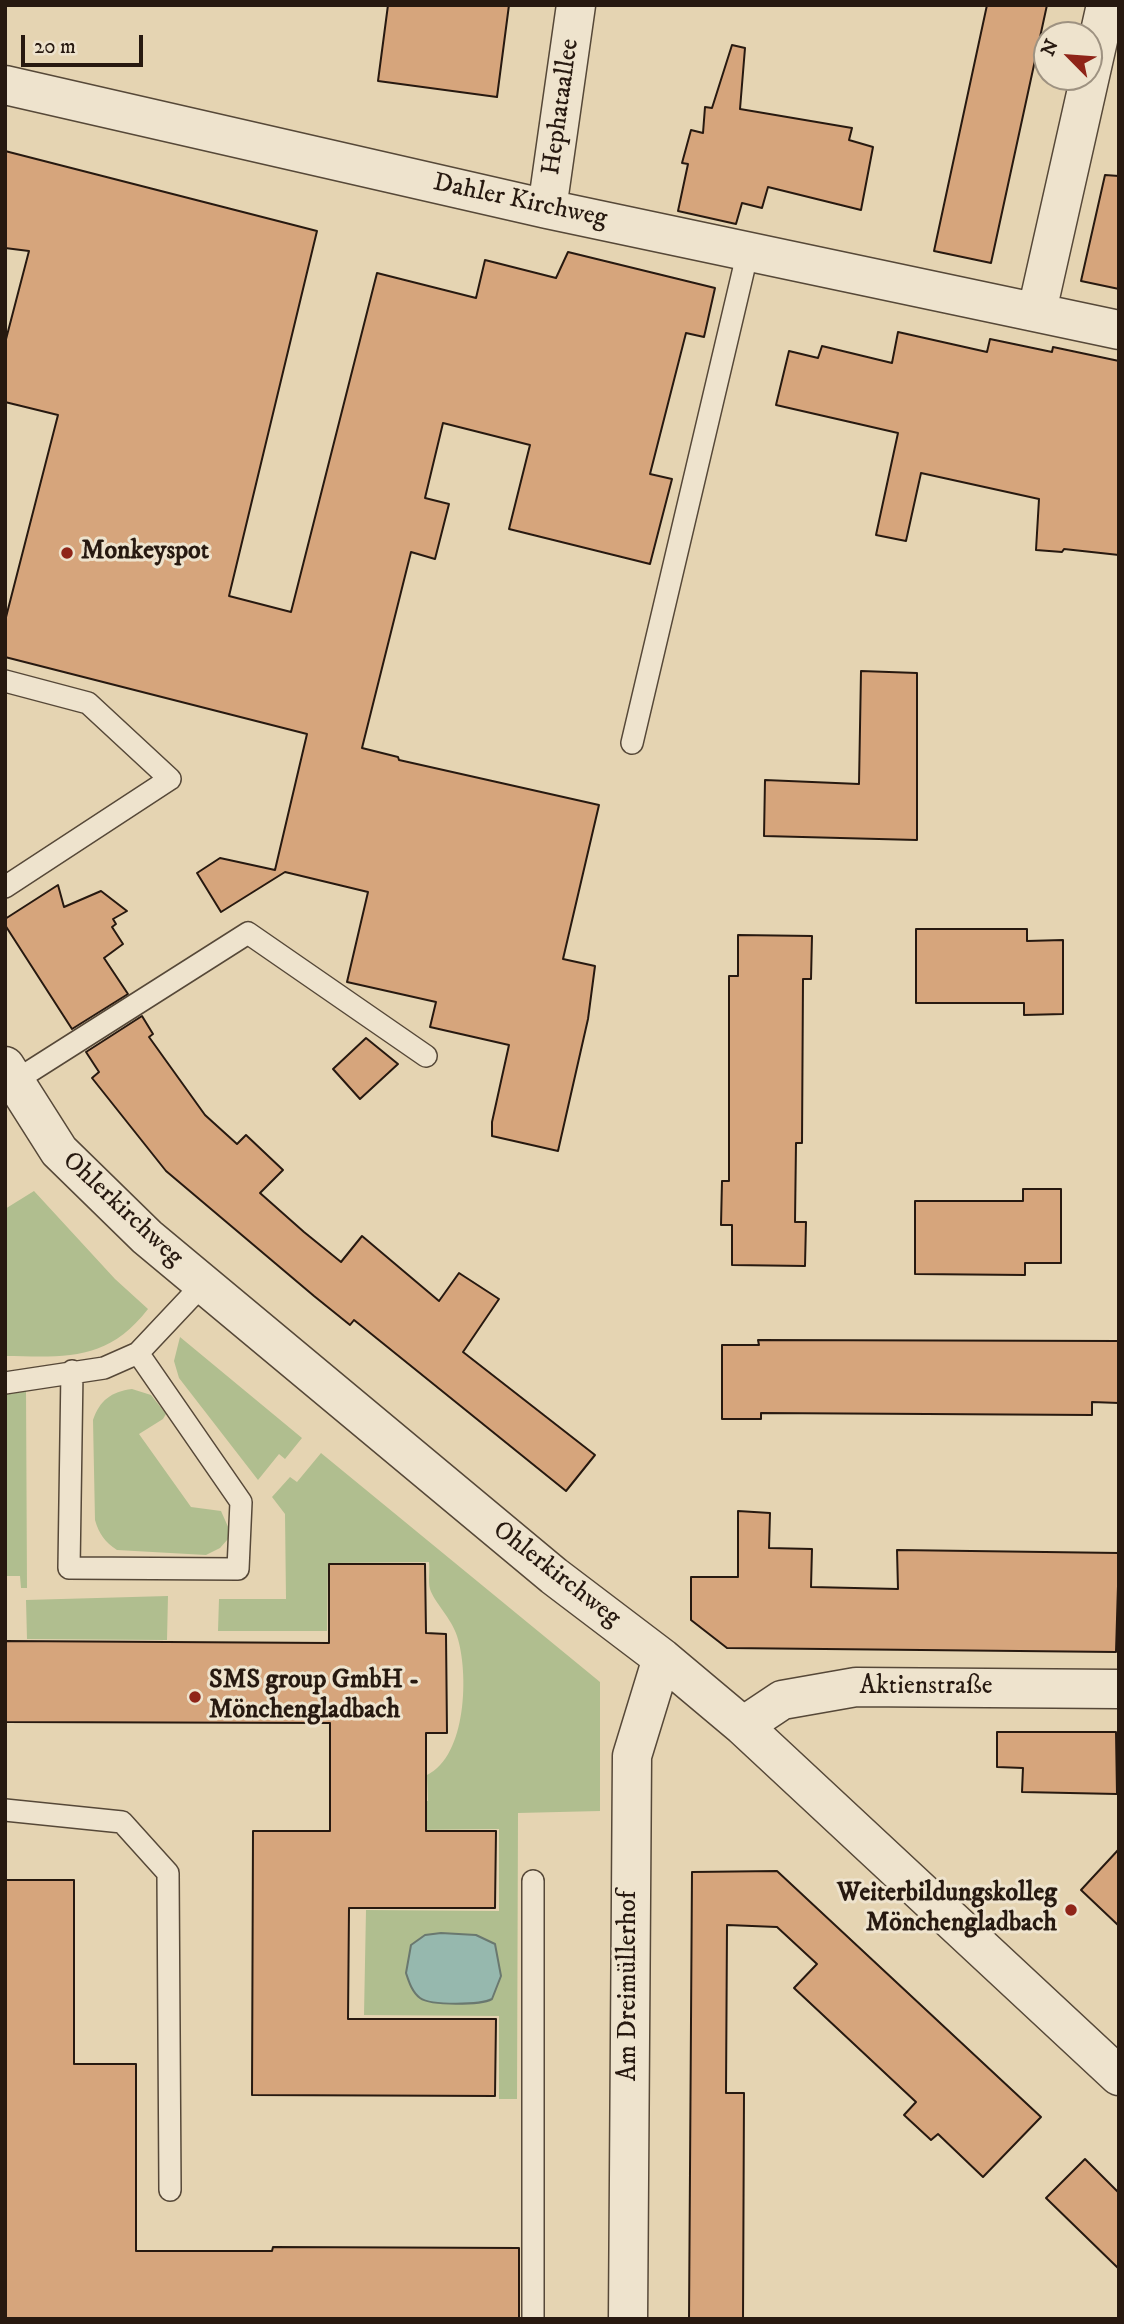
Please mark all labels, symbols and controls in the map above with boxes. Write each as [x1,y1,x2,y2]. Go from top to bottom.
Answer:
scale bar [24,21,147,65]
north arrow [1033,21,1103,91]
text: 20 m [34,34,76,60]
text: N [1037,36,1064,60]
street label: Hephataallee [537,37,587,177]
street label: Dahler Kirchweg [430,168,610,236]
place label: Monkeyspot [81,537,209,569]
marker: Monkeyspot [59,545,75,561]
street label: Ohlerkirchweg [55,1146,189,1274]
street label: Ohlerkirchweg [486,1515,626,1635]
place label: SMS group GmbH - Mönchengladbach [209,1666,419,1728]
street label: Aktienstraße [860,1672,992,1704]
marker: SMS group GmbH - Mönchengladbach [187,1689,203,1705]
place label: Weiterbildungskolleg Mönchengladbach [837,1879,1057,1940]
street label: Am Dreimüllerhof [614,1891,646,2081]
marker: Weiterbildungskolleg Mönchengladbach [1063,1902,1079,1918]

